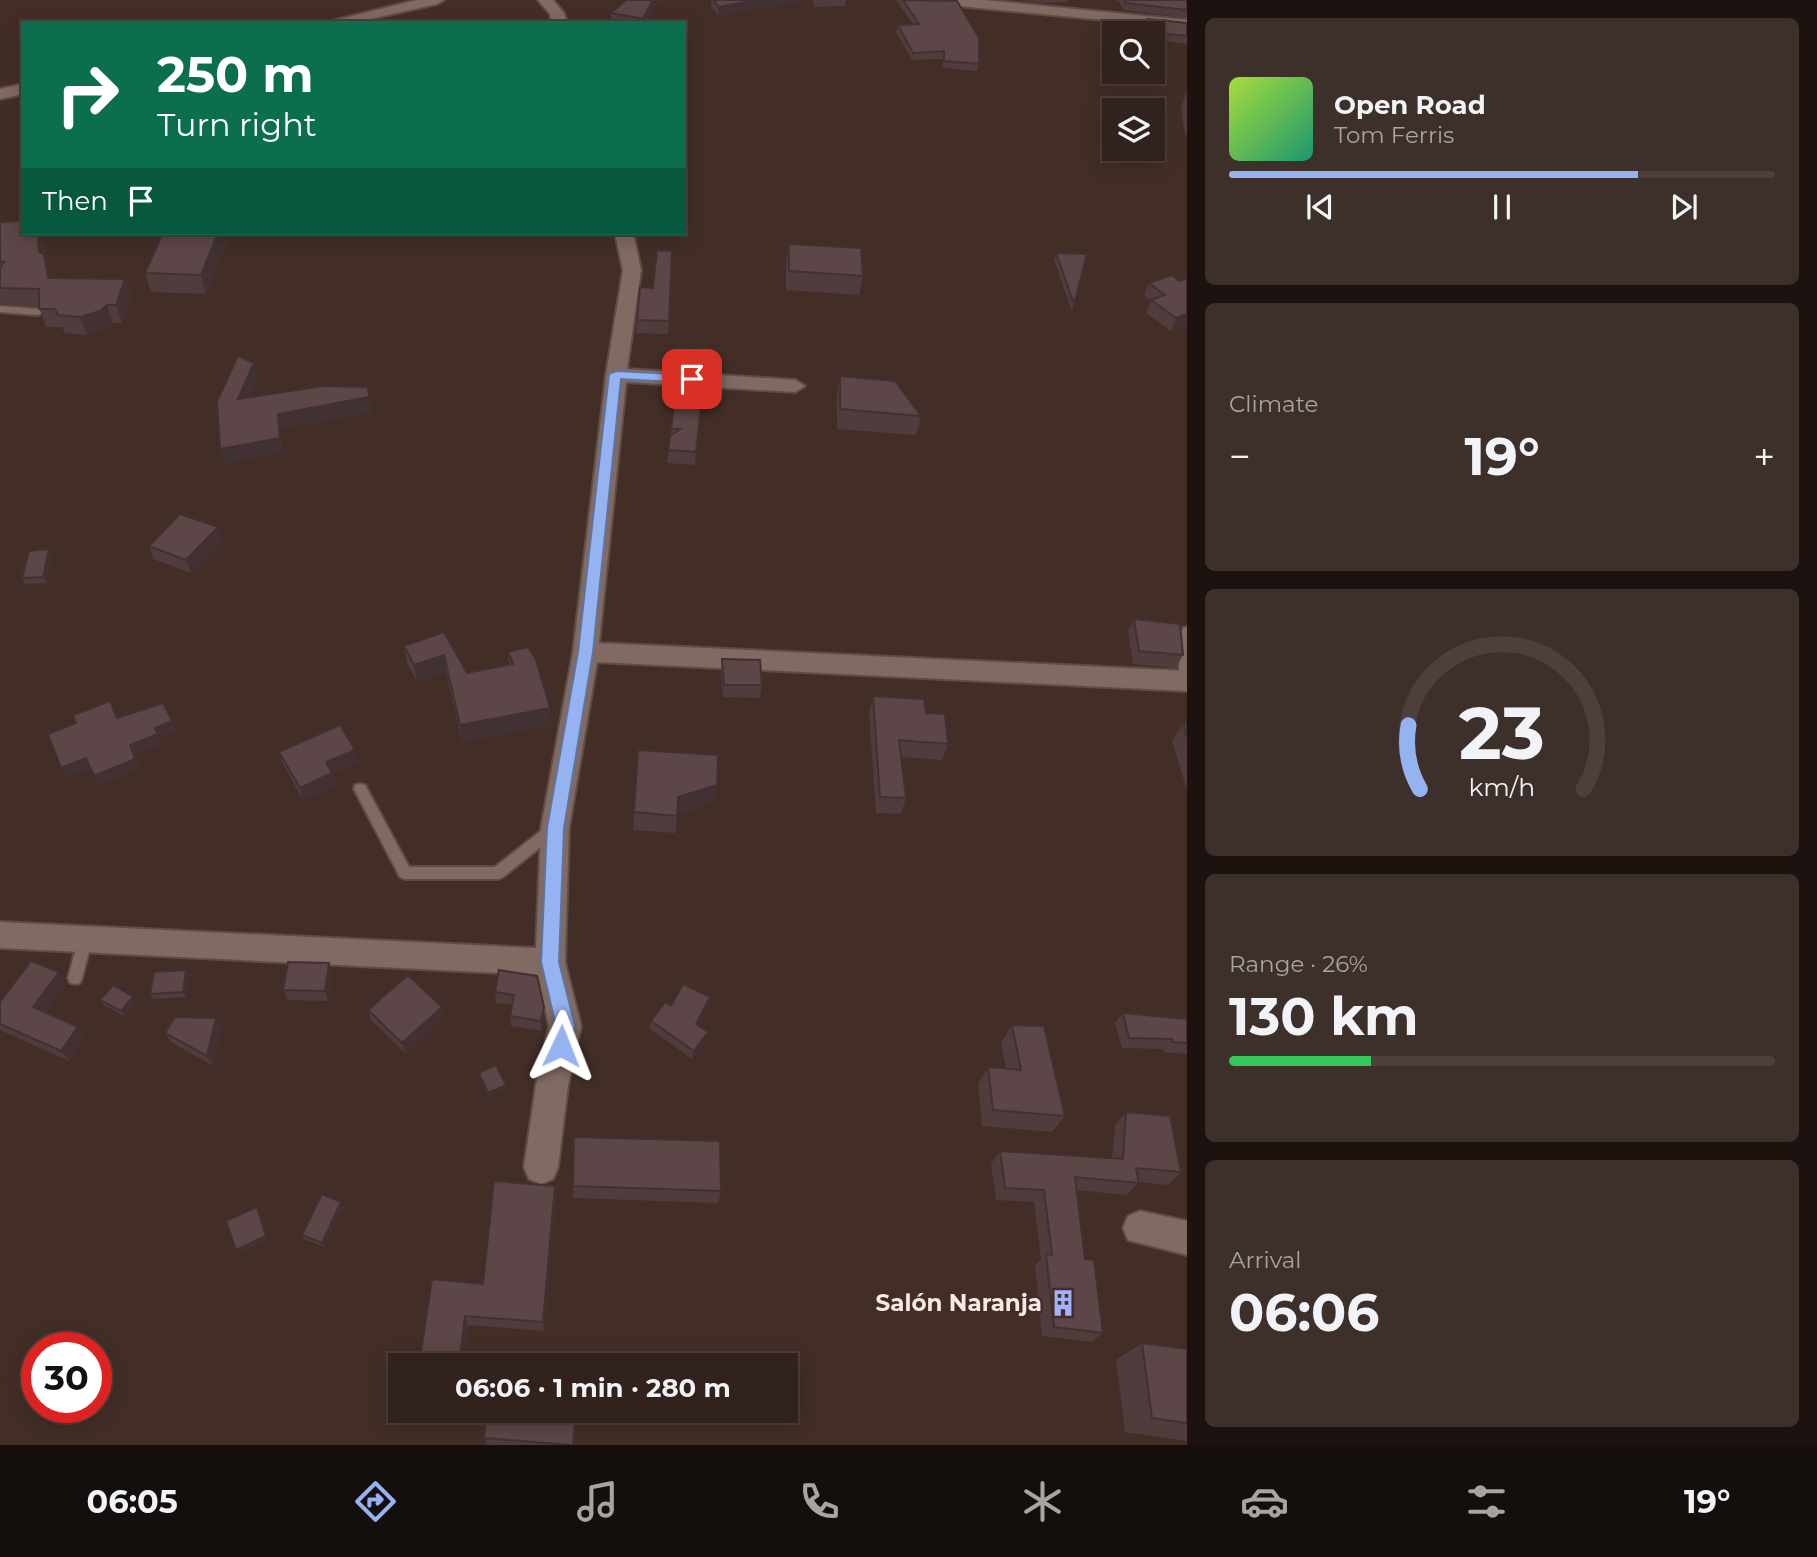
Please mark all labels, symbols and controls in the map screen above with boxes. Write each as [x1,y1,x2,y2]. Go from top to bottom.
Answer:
map controls [1102,21,1165,161]
button: search [1102,21,1165,84]
text: 250 m [157,45,314,104]
icon: right [42,49,133,140]
text: Open Road [1334,89,1486,121]
button: layers [1102,98,1165,161]
text: Turn right [157,105,317,144]
text: Tom Ferris [1334,121,1454,149]
icon: arrive [122,182,160,220]
text: Then [42,185,108,217]
icon: previous [1301,188,1339,226]
icon: pause [1483,188,1521,226]
icon: next [1665,188,1703,226]
pin [662,349,722,409]
icon: arrive [673,360,711,398]
text: Climate [1229,390,1318,418]
text: 19° [1464,425,1540,488]
text: − [1229,433,1251,480]
text: + [1753,433,1775,480]
text: 23 [1459,689,1545,777]
text: km/h [1469,771,1535,801]
text: Range · 26% [1229,950,1368,978]
text: 130 km [1229,985,1419,1048]
position arrow [524,1009,598,1083]
text: Arrival [1229,1246,1302,1274]
text: 06:06 [1229,1281,1380,1344]
building icon: Salón Naranja [1048,1288,1078,1318]
place label: Salón Naranja [876,1289,1042,1317]
speed limit sign: 30 [21,1332,112,1423]
text: 06:06 · 1 min · 280 m [455,1372,731,1404]
icon: directions [351,1477,400,1526]
icon: music [573,1477,622,1526]
icon: phone [795,1477,844,1526]
icon: climate [1018,1477,1067,1526]
icon: car [1240,1477,1289,1526]
icon: filters [1462,1477,1511,1526]
text: 06:05 [87,1482,178,1521]
text: 19° [1684,1482,1730,1521]

